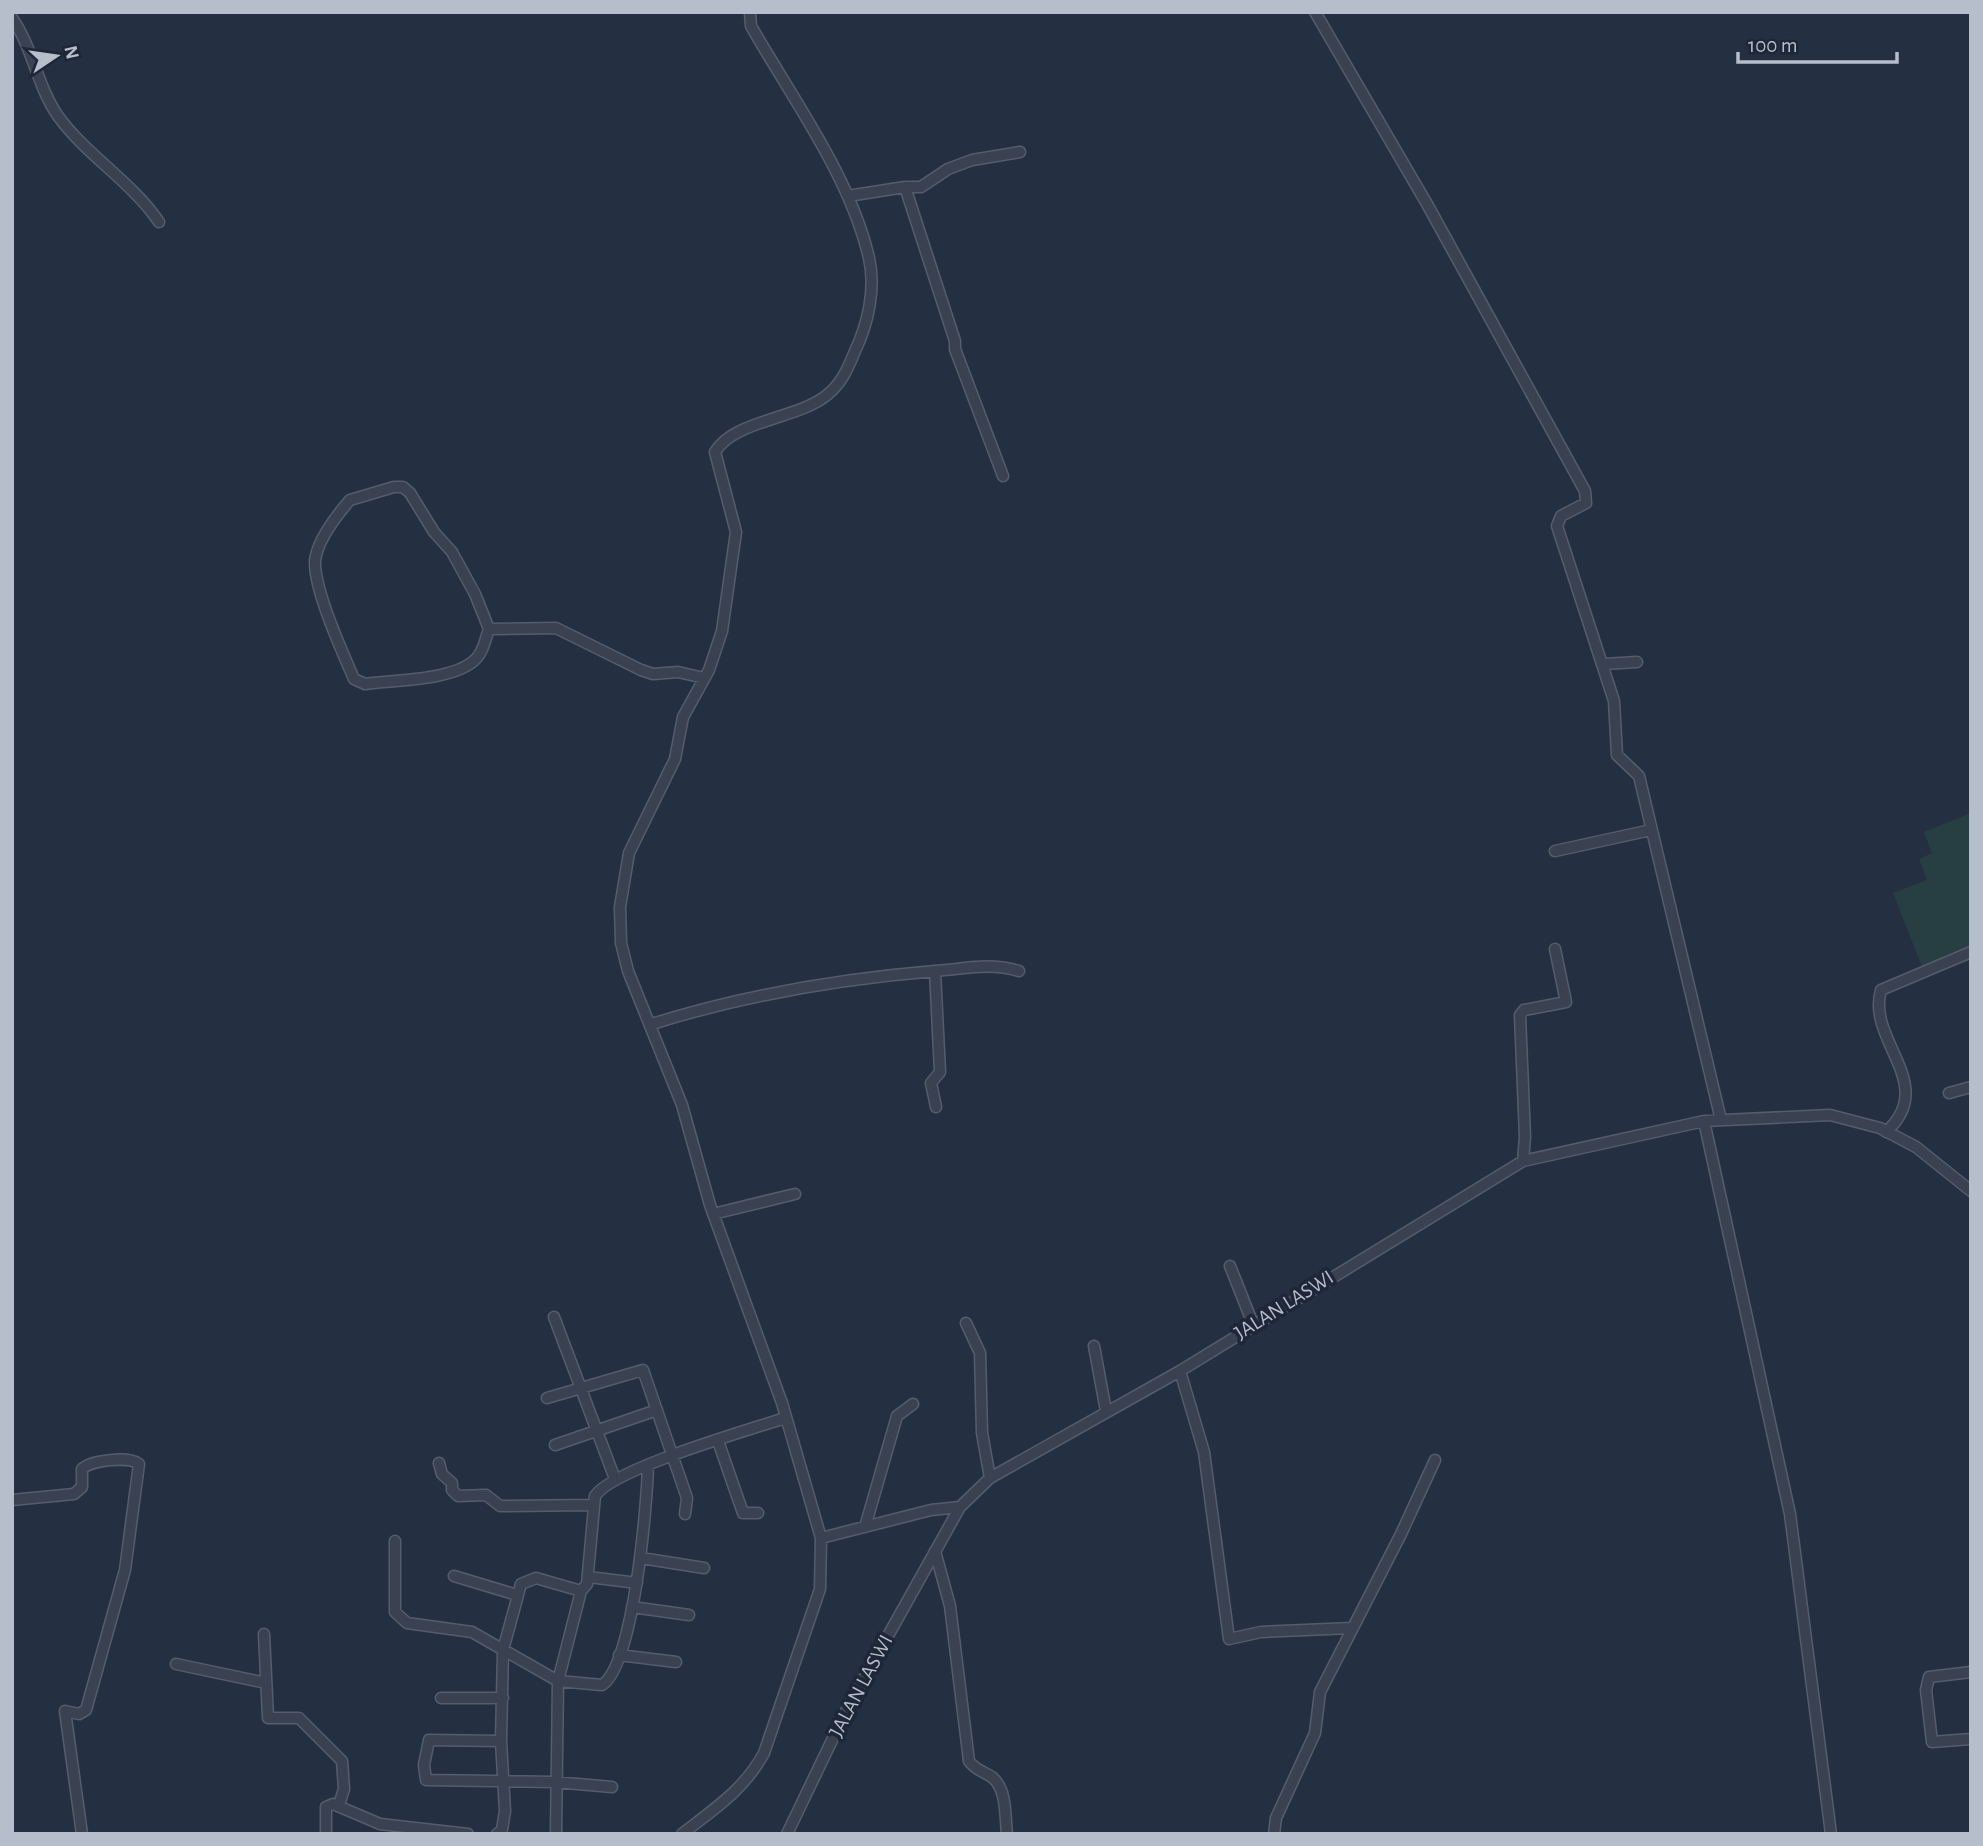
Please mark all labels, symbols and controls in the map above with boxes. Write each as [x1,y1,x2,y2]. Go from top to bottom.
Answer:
north arrow [21,21,91,91]
scale bar [1738,21,1897,65]
text: 100 m [1748,35,1798,56]
text: N [60,44,82,61]
street label: JALAN LASWI [1231,1266,1337,1344]
street label: JALAN LASWI [825,1631,897,1741]

